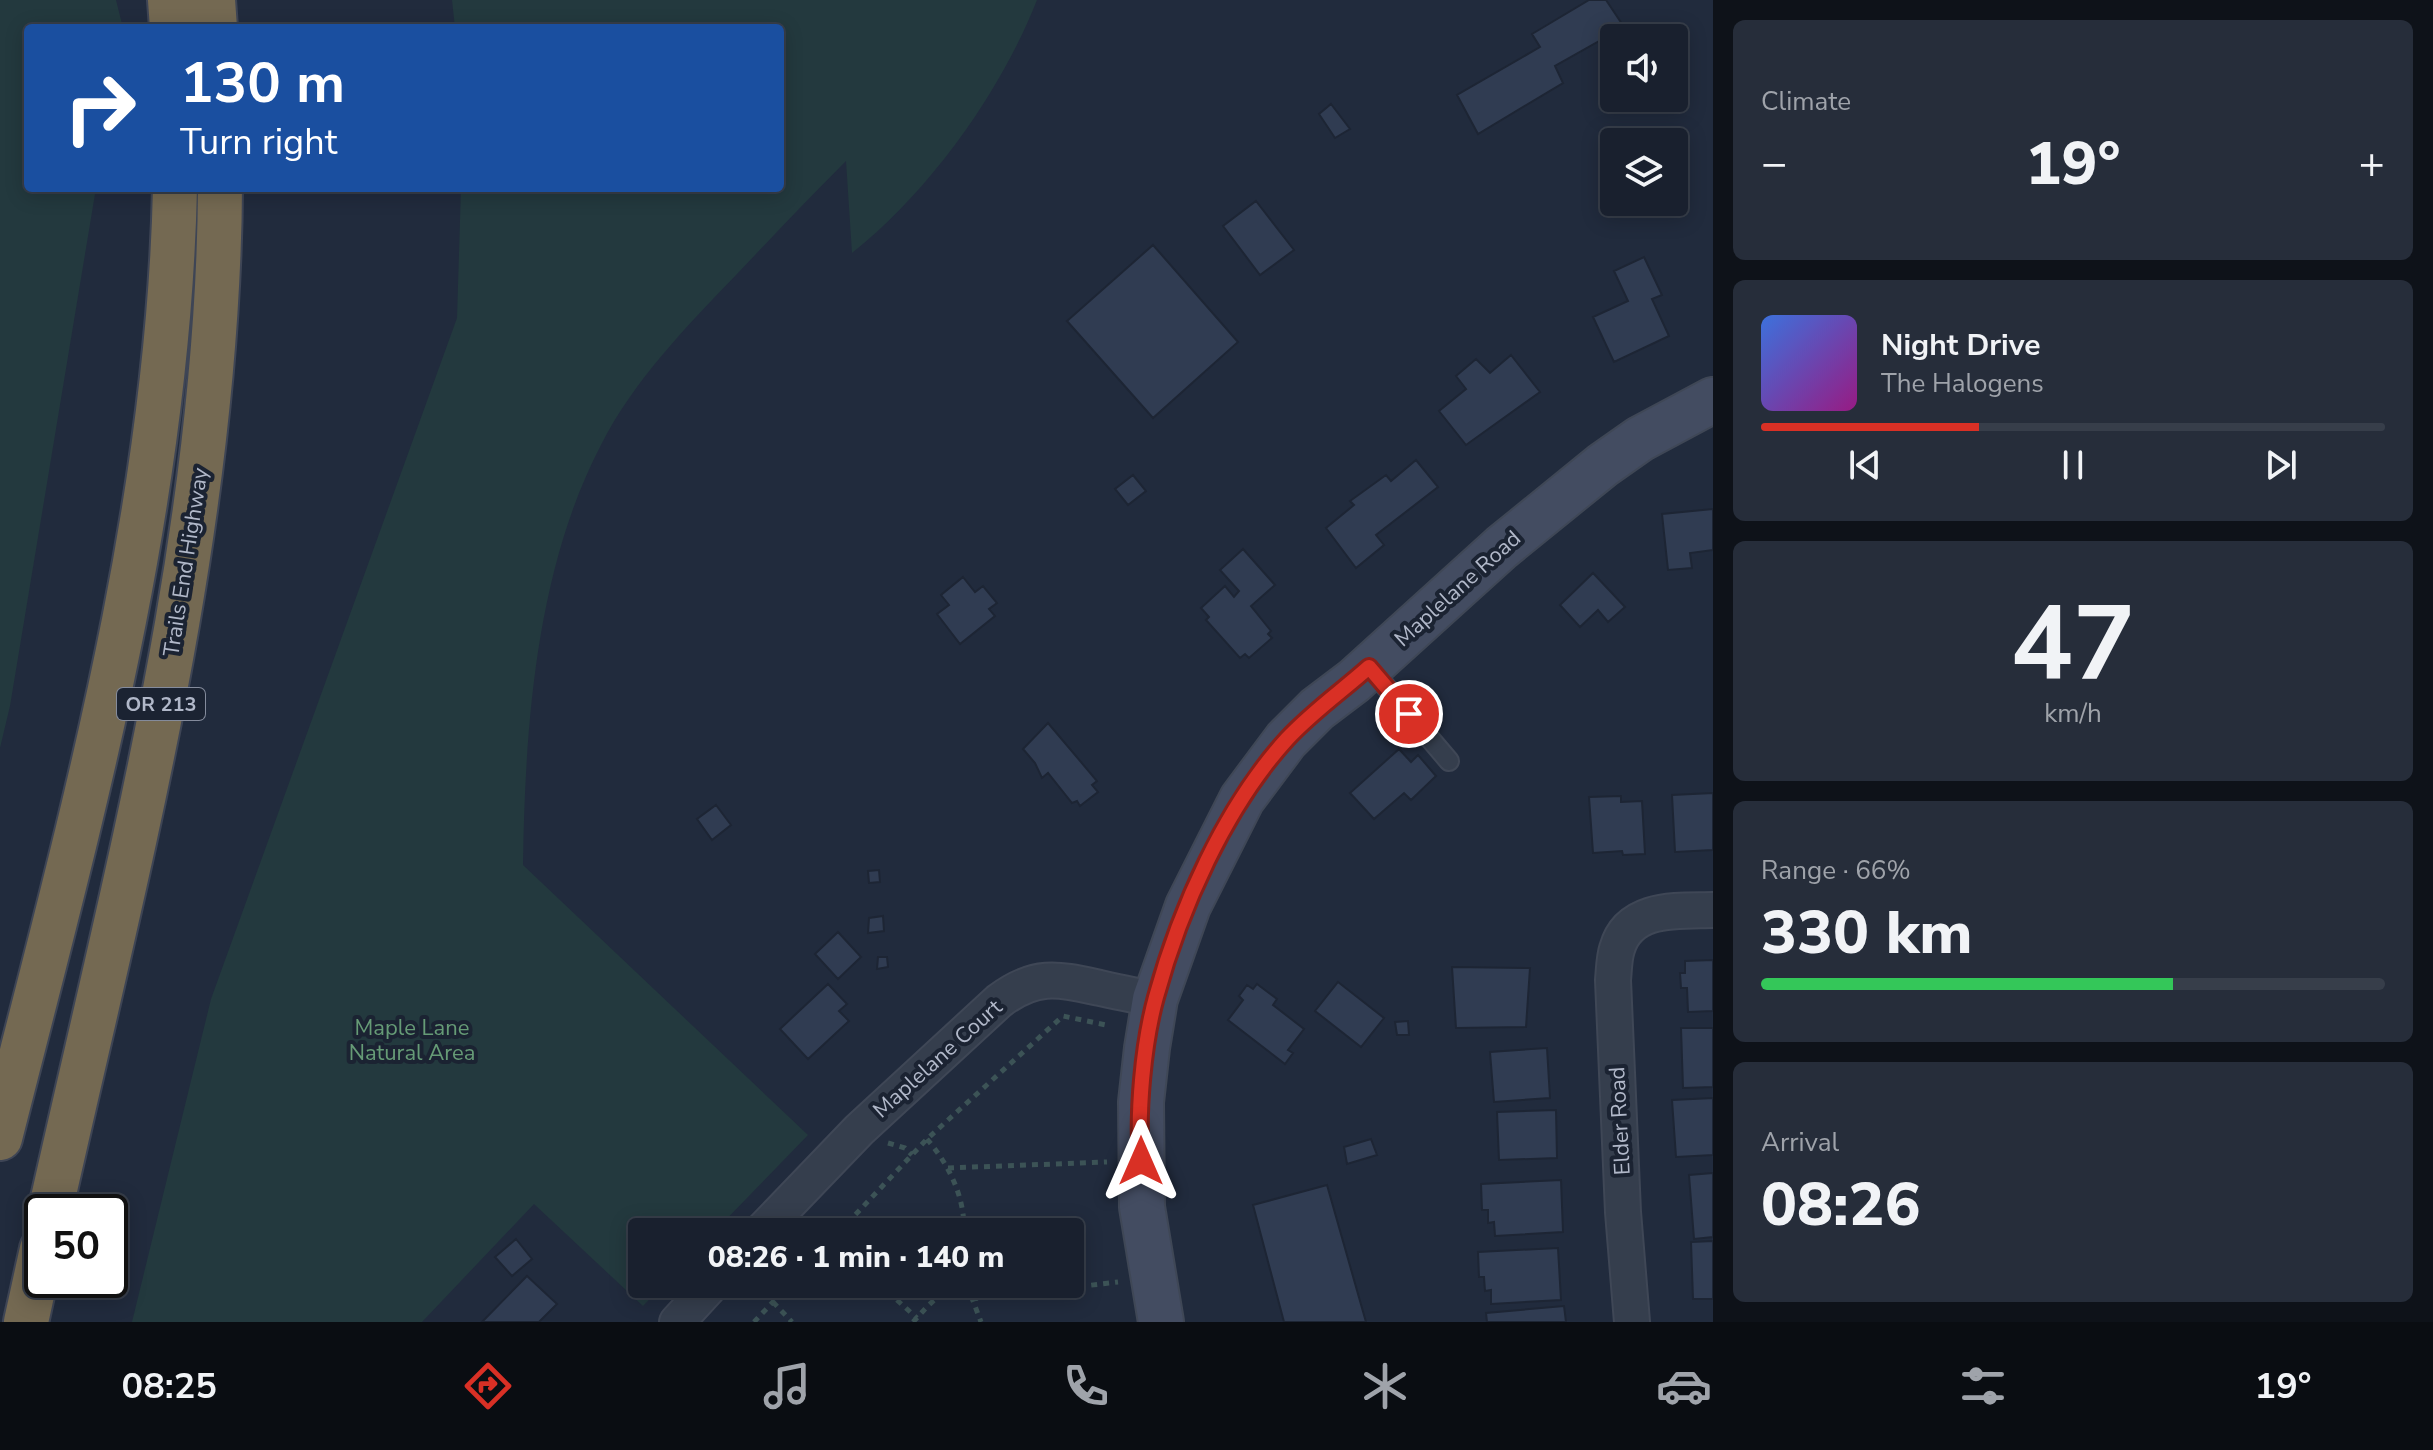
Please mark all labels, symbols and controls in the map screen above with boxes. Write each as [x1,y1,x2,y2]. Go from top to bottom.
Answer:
map controls [1600,24,1688,216]
button: sound [1600,24,1688,112]
text: 130 m [180,45,345,122]
icon: right [48,56,152,160]
text: Climate [1761,84,1851,119]
text: Turn right [180,118,337,167]
text: 19° [2025,123,2121,205]
button: layers [1600,128,1688,216]
text: − [1761,134,1787,194]
text: + [2359,134,2385,194]
text: Night Drive [1881,325,2040,366]
text: The Halogens [1881,366,2044,401]
icon: previous [1843,443,1887,487]
icon: pause [2051,443,2095,487]
icon: next [2259,443,2303,487]
street label: Trails End Highway [156,465,216,659]
street label: Maplelane Road [1388,524,1527,654]
text: 47 [2011,573,2135,715]
pin [1375,680,1443,748]
road number: OR 213 [117,688,205,720]
icon: arrive [1387,692,1431,736]
text: km/h [2044,696,2102,731]
text: Range · 66% [1761,853,1911,888]
text: 330 km [1761,892,1973,974]
street label: Maplelane Court [867,992,1009,1125]
park label: Maple Lane Natural Area [349,1013,475,1068]
street label: Elder Road [1602,1066,1638,1176]
position arrow [1099,1119,1183,1203]
text: Arrival [1761,1125,1839,1160]
text: 08:26 [1761,1164,1921,1246]
speed limit sign: 50 [24,1194,128,1298]
text: 08:26 · 1 min · 140 m [708,1237,1004,1278]
icon: directions [460,1358,516,1414]
icon: music [759,1358,815,1414]
icon: phone [1058,1358,1114,1414]
icon: climate [1357,1358,1413,1414]
icon: car [1656,1358,1712,1414]
icon: filters [1955,1358,2011,1414]
text: 08:25 [122,1362,217,1411]
text: 19° [2255,1362,2311,1411]

